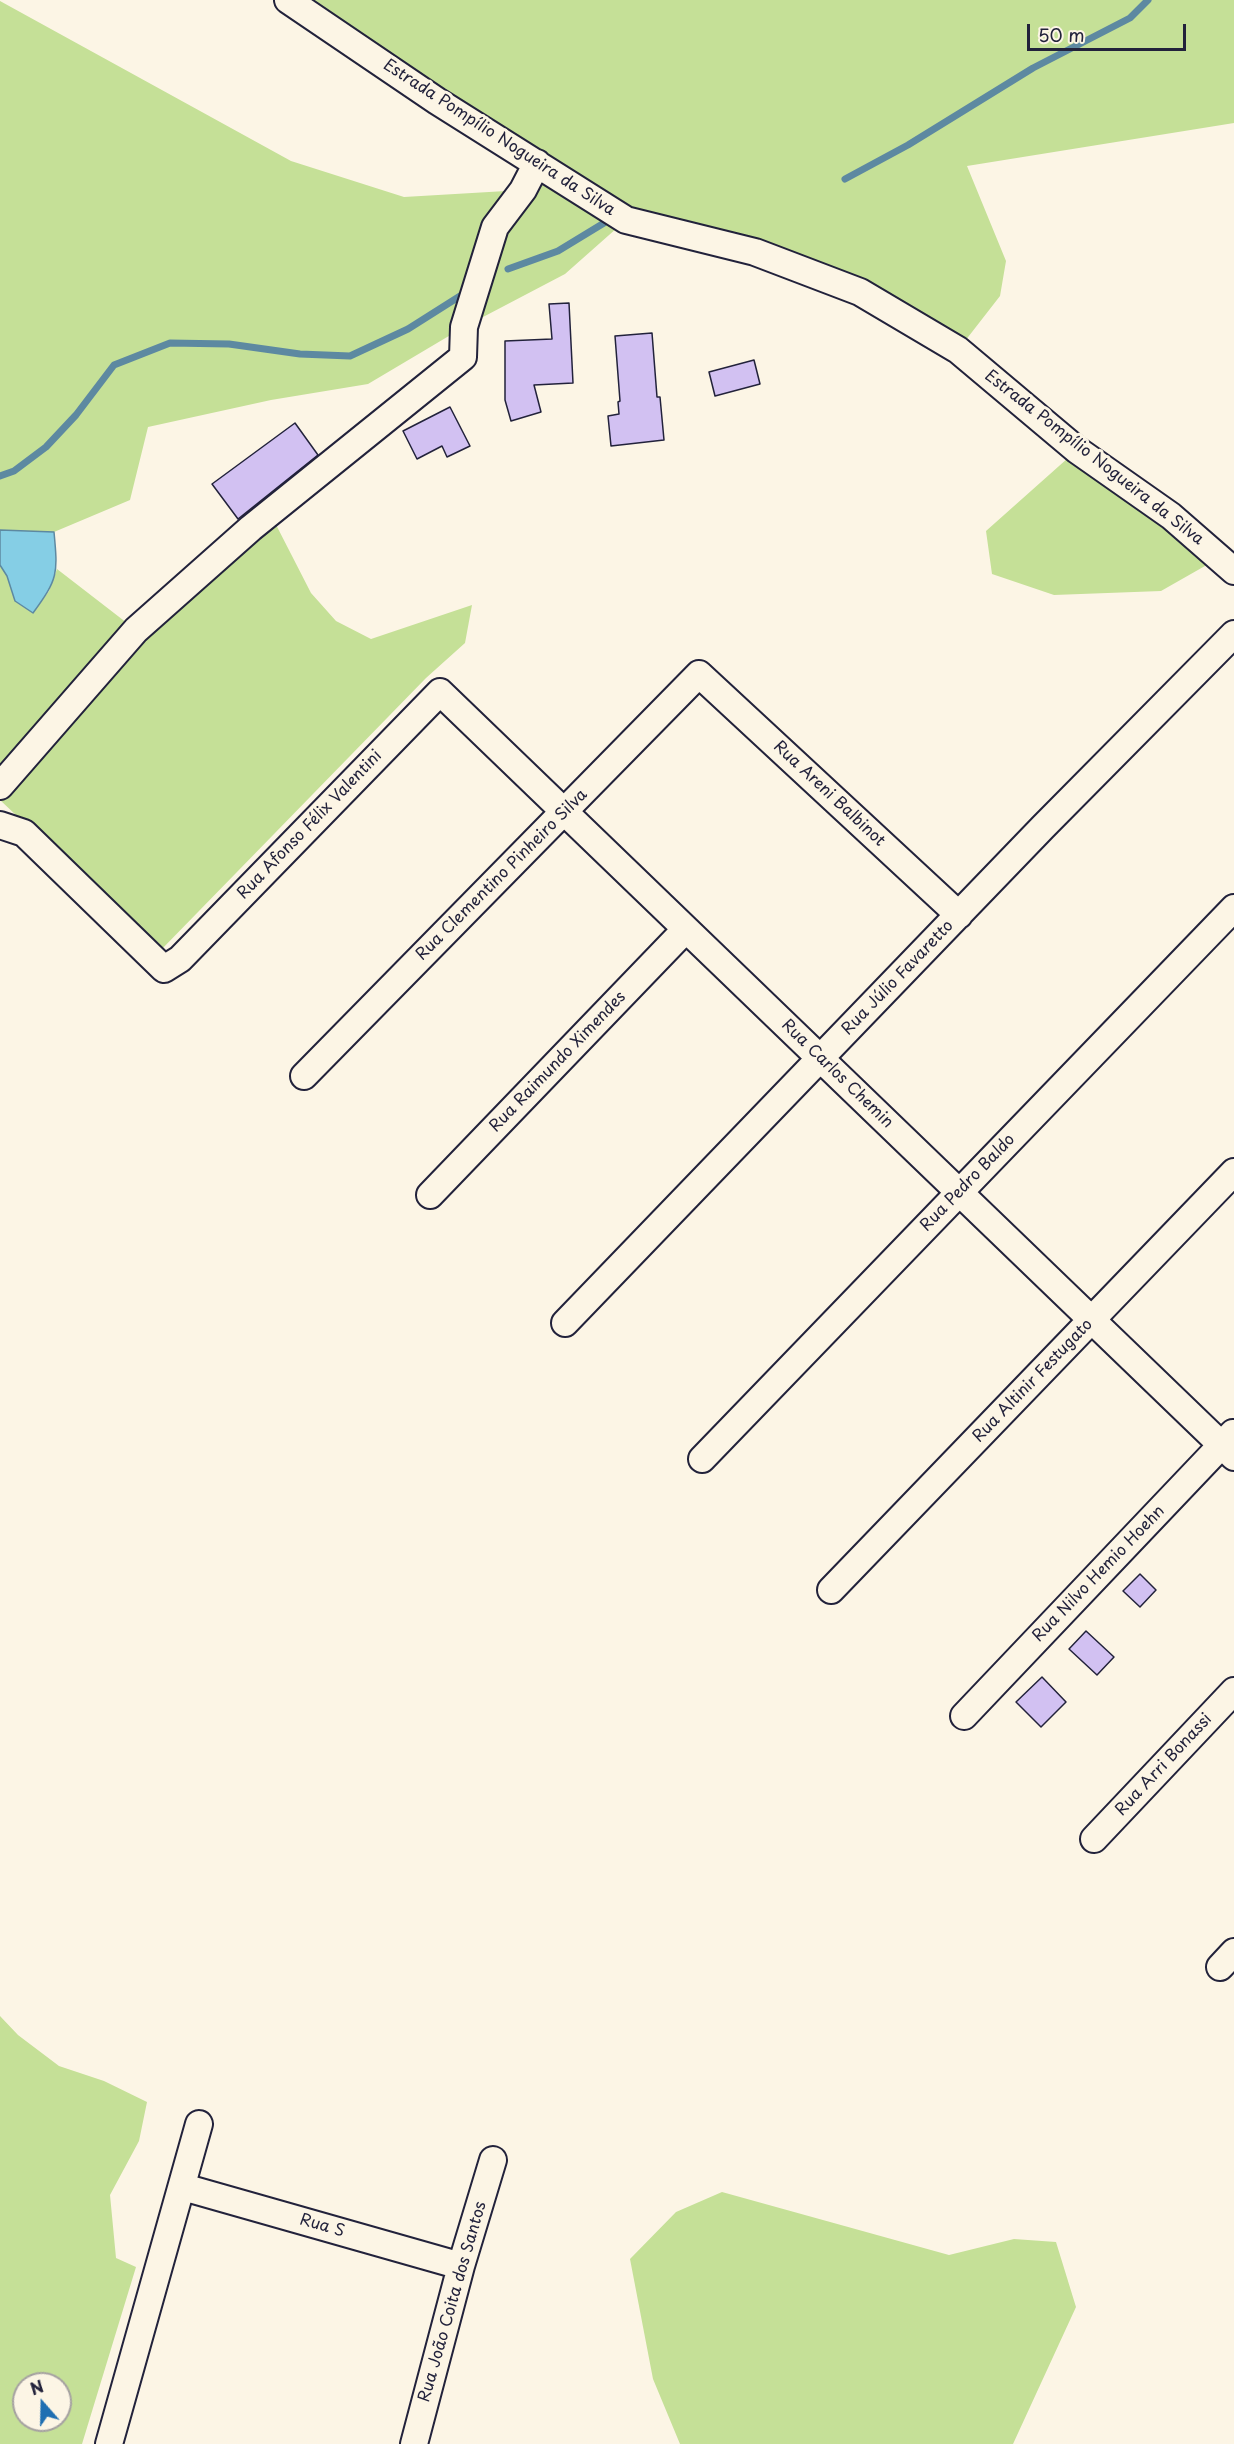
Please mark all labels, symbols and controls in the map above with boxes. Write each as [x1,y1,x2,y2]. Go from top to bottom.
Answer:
scale bar [1030,12,1189,50]
text: 50 m [1038,21,1085,48]
street label: Estrada Pompílio Nogueira da Silva [379,56,619,220]
street label: Estrada Pompílio Nogueira da Silva [981,366,1207,550]
street label: Rua Areni Balbinot [769,737,889,851]
street label: Rua Afonso Félix Valentini [234,747,386,903]
street label: Rua Clementino Pinheiro Silva [412,785,592,965]
street label: Rua Júlio Favaretto [838,917,958,1039]
street label: Rua Raimundo Ximendes [486,988,630,1136]
street label: Rua Carlos Chemin [777,1016,897,1132]
street label: Rua Pedro Baldo [917,1130,1019,1236]
street label: Rua Altinir Festugato [969,1315,1097,1447]
street label: Rua Nilvo Hemio Hoehn [1029,1502,1169,1646]
street label: Rua Arri Bonassi [1112,1710,1216,1820]
street label: Rua João Coita dos Santos [415,2199,491,2405]
street label: Rua S [297,2210,347,2242]
north arrow [12,2372,72,2432]
text: N [26,2374,47,2400]

